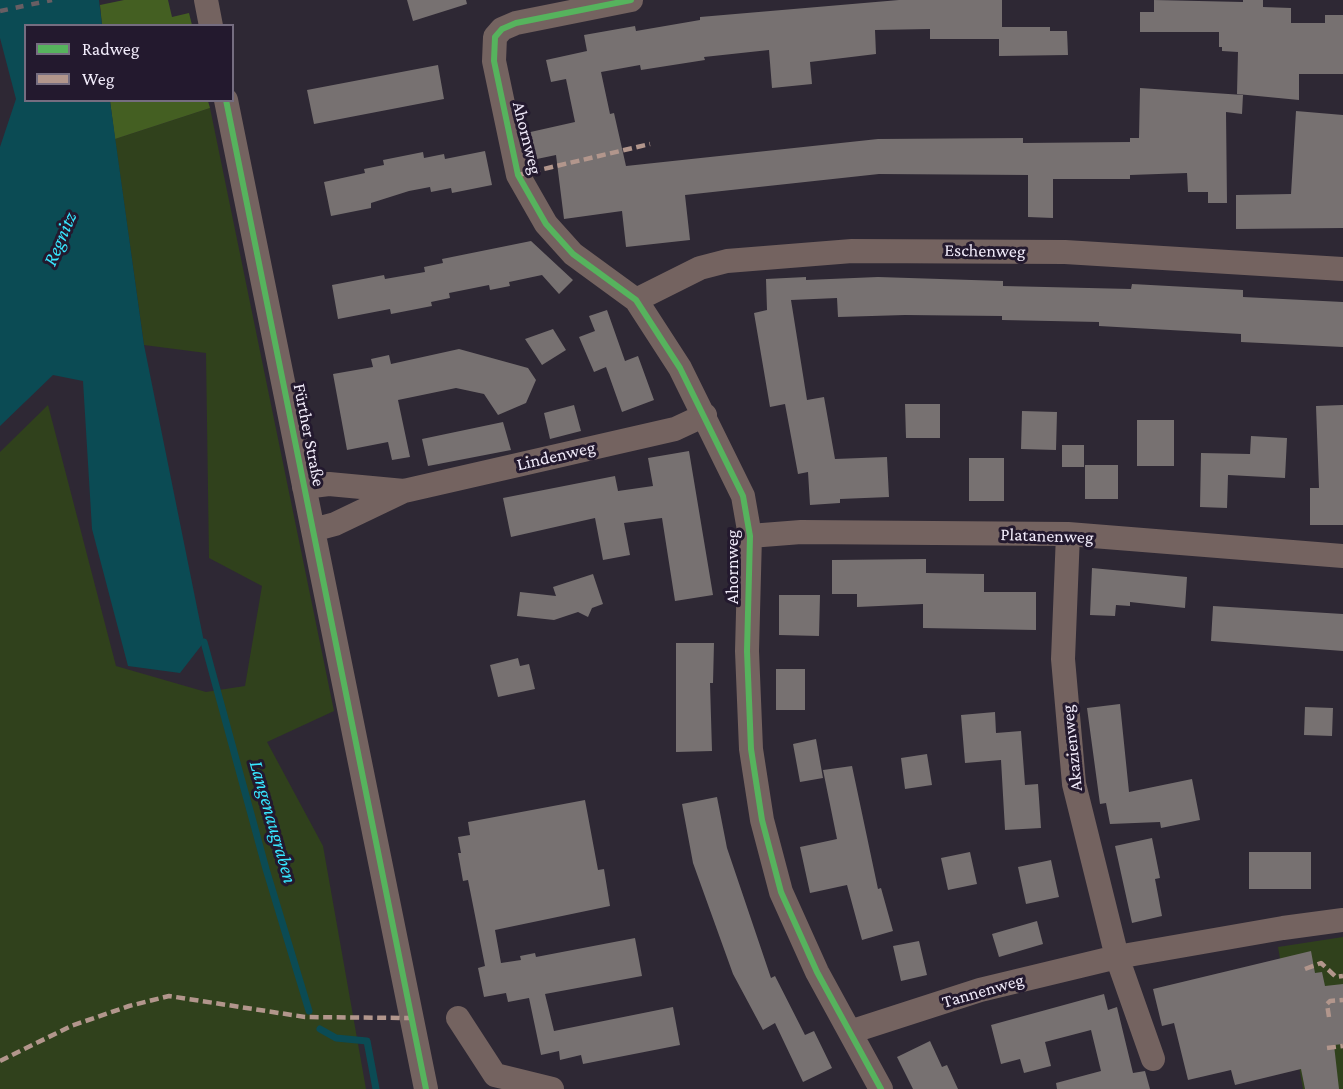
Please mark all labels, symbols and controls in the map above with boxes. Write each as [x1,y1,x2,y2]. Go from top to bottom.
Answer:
legend [24,24,234,102]
text: Radweg [82,39,139,59]
text: Weg [82,69,114,89]
street label: Ahornweg [508,99,546,177]
water label: Regnitz [38,208,82,270]
street label: Eschenweg [944,239,1026,263]
street label: Fürther Straße [288,382,330,488]
street label: Lindenweg [515,436,597,476]
street label: Platanenweg [1000,524,1094,548]
street label: Ahornweg [721,530,743,604]
street label: Akazienweg [1057,704,1087,792]
water label: Langenaugraben [244,758,302,886]
street label: Tannenweg [940,969,1026,1013]

